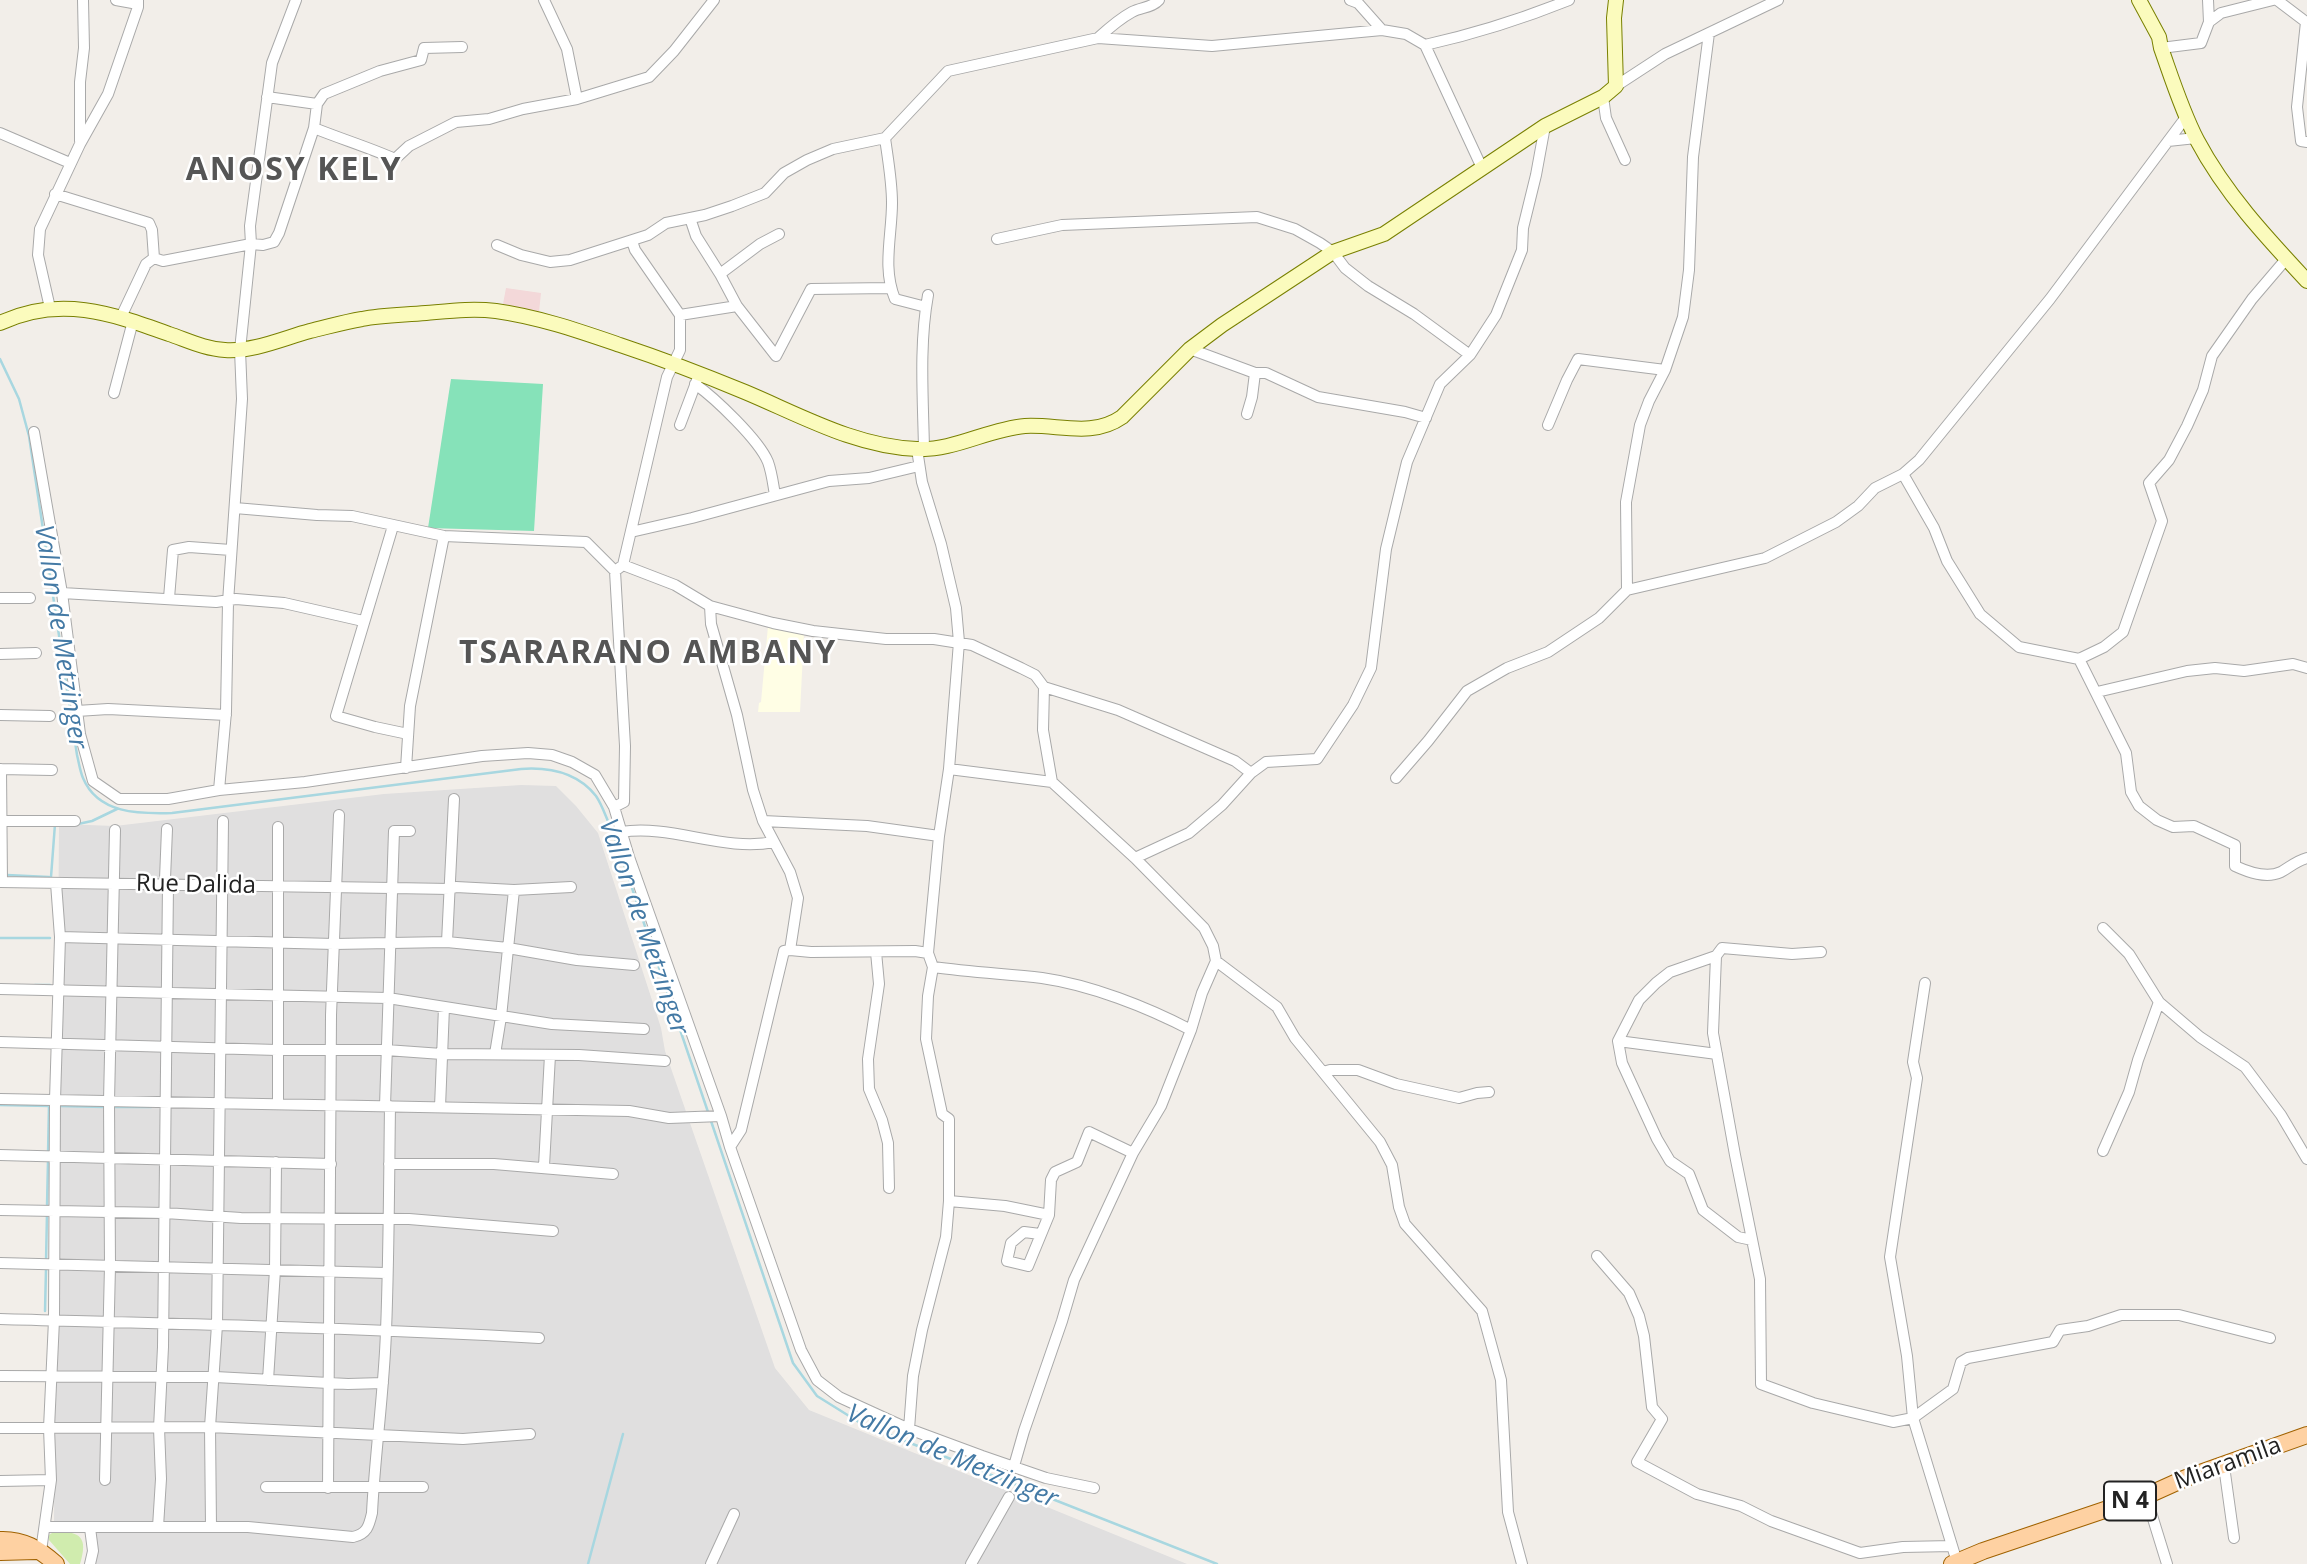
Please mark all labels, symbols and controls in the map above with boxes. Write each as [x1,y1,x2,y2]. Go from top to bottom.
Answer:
district label: ANOSY KELY [187,152,401,190]
water label: Vallon de Metzinger [27,523,93,751]
district label: TSARARANO AMBANY [461,635,835,673]
water label: Vallon de Metzinger [591,815,695,1039]
street label: Rue Dalida [136,870,256,900]
water label: Vallon de Metzinger [842,1398,1062,1516]
street label: Miaramila [2171,1431,2285,1497]
road number: N 4 [2104,1482,2156,1520]

